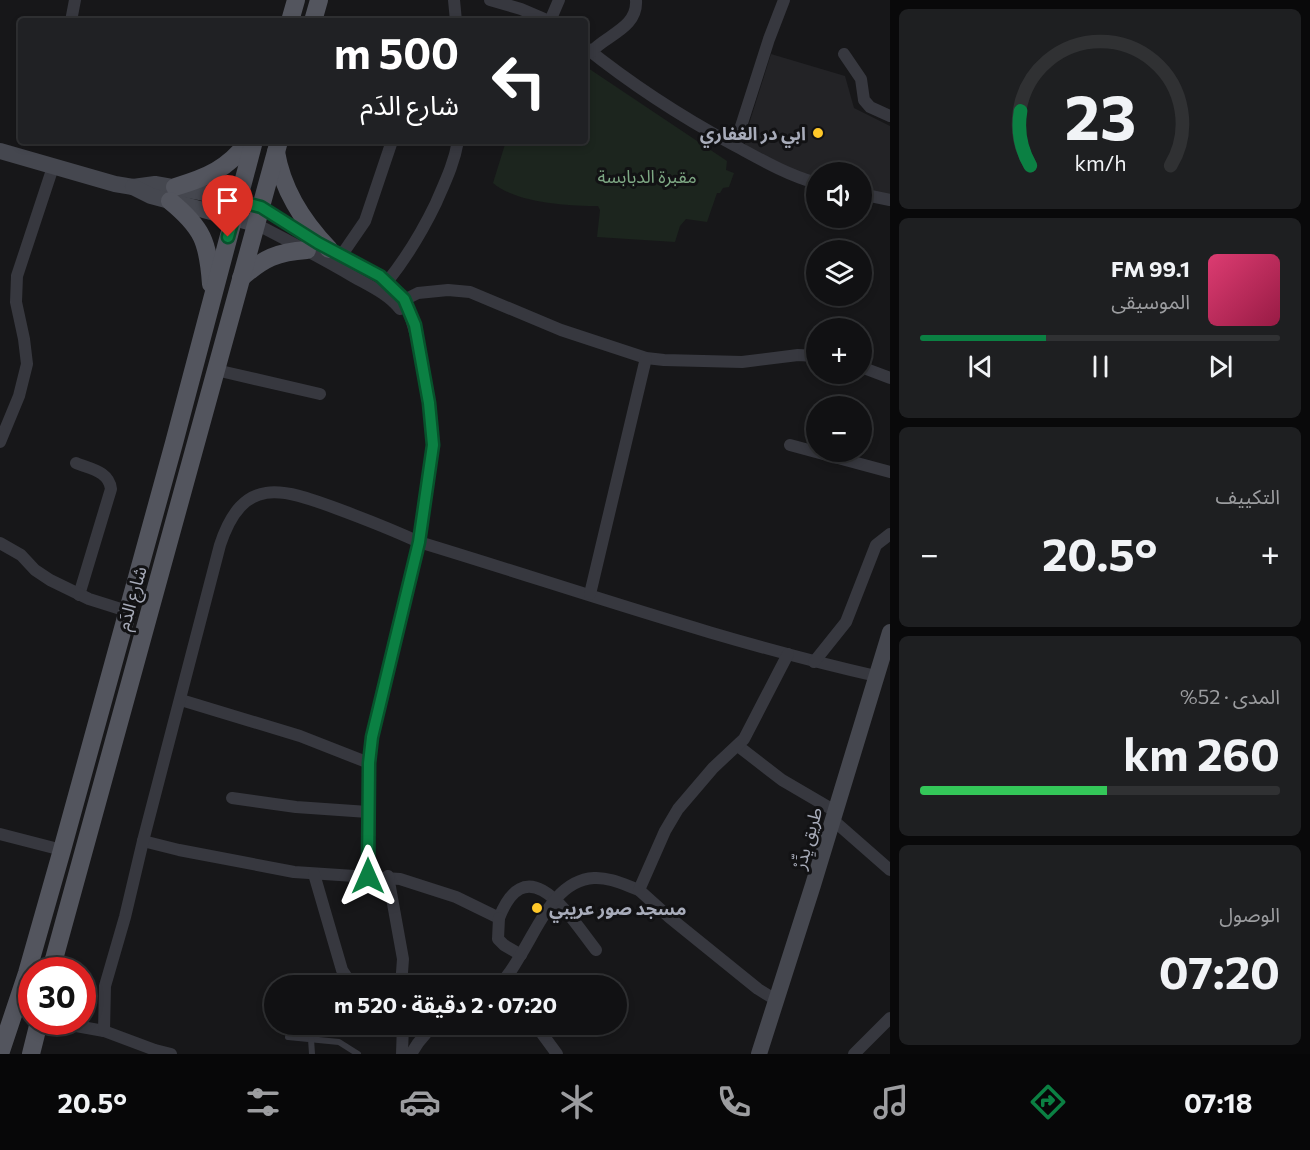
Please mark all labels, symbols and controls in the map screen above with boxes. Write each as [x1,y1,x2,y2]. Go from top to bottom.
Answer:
text: 500 m [334,26,459,78]
icon: left [480,42,558,120]
text: 23 [1064,77,1136,153]
text: شارع الدَم [360,88,459,121]
place label: ابي در الغفاري [700,122,806,148]
marker: ابي در الغفاري [811,126,825,140]
text: km/h [1074,149,1126,175]
map controls [806,162,872,462]
button: sound [806,162,872,228]
park label: مقبرة الدبابسة [597,165,697,188]
pin [202,175,253,237]
icon: arrive [211,184,244,217]
button: layers [806,240,872,306]
text: 99.1 FM [1111,255,1190,282]
text: الموسيقى [1111,289,1190,313]
button: + [806,318,872,384]
icon: previous [964,350,997,383]
icon: pause [1084,350,1117,383]
icon: next [1204,350,1237,383]
button: − [806,396,872,462]
text: التكييف [1216,484,1280,508]
text: 20.5° [1042,525,1157,580]
text: − [920,532,939,573]
text: + [1261,532,1280,573]
street label: شارع الدَم [111,563,154,634]
text: المدى · 52% [1180,684,1280,708]
text: 260 km [1123,725,1280,780]
street label: طريق يِدِّرْ [787,804,830,874]
position arrow [336,844,400,908]
place label: مسجد صور عريبي [549,897,686,923]
marker: مسجد صور عريبي [530,901,544,915]
text: الوصول [1219,902,1280,926]
text: 07:20 [1159,943,1280,998]
speed limit sign: 30 [18,957,96,1035]
text: 07:20 · 2 دقيقة · 520 m [334,991,557,1018]
icon: filters [242,1081,284,1123]
icon: car [399,1081,441,1123]
icon: climate [556,1081,598,1123]
icon: phone [713,1081,755,1123]
icon: music [870,1081,912,1123]
icon: directions [1027,1081,1069,1123]
text: 20.5° [58,1086,127,1119]
text: 07:18 [1184,1086,1253,1119]

